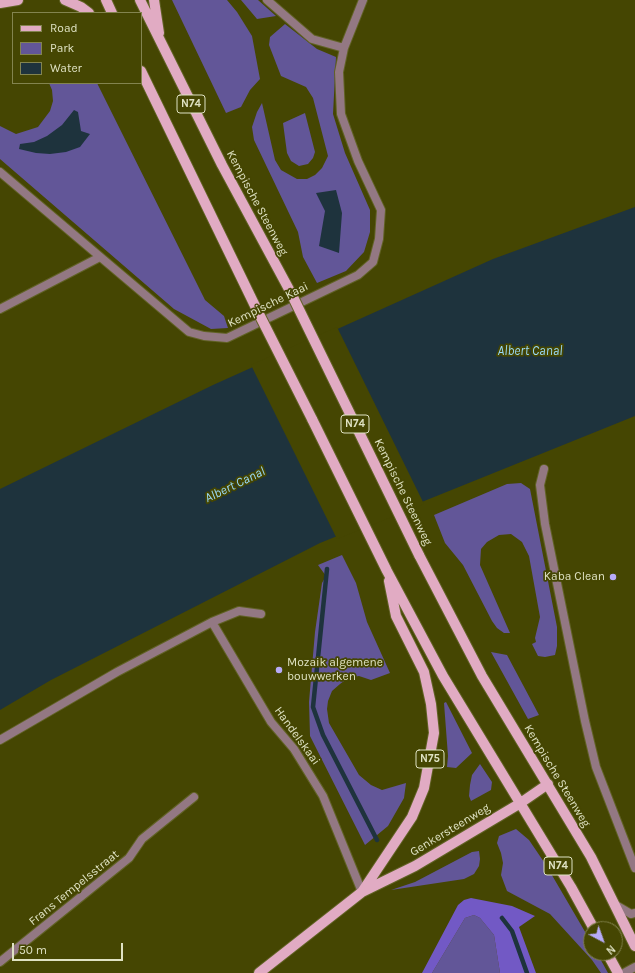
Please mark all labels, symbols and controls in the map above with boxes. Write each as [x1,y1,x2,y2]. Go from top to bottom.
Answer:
legend [12,12,142,84]
text: Road [50,21,78,35]
text: Park [50,41,74,55]
text: Water [50,61,82,75]
road number: N74 [177,95,205,113]
street label: Kempische Steenweg [223,148,291,258]
street label: Kempische Kaai [225,279,311,331]
water label: Albert Canal [497,343,563,359]
road number: N74 [341,415,369,433]
street label: Kempische Steenweg [371,436,435,548]
water label: Albert Canal [202,464,268,506]
place label: Kaba Clean [544,570,605,584]
marker: Kaba Clean [608,572,618,582]
place label: Mozaik algemene bouwwerken [287,656,383,684]
marker: Mozaik algemene bouwwerken [274,665,284,675]
street label: Handelskaai [271,704,323,768]
street label: Kempische Steenweg [521,722,593,830]
road number: N75 [416,750,444,768]
street label: Genkersteenweg [408,801,492,859]
street label: Frans Tempelsstraat [26,847,122,929]
road number: N74 [544,857,572,875]
north arrow [583,921,623,961]
scale bar [14,935,125,961]
text: N [603,942,618,957]
text: 50 m [19,943,47,957]

